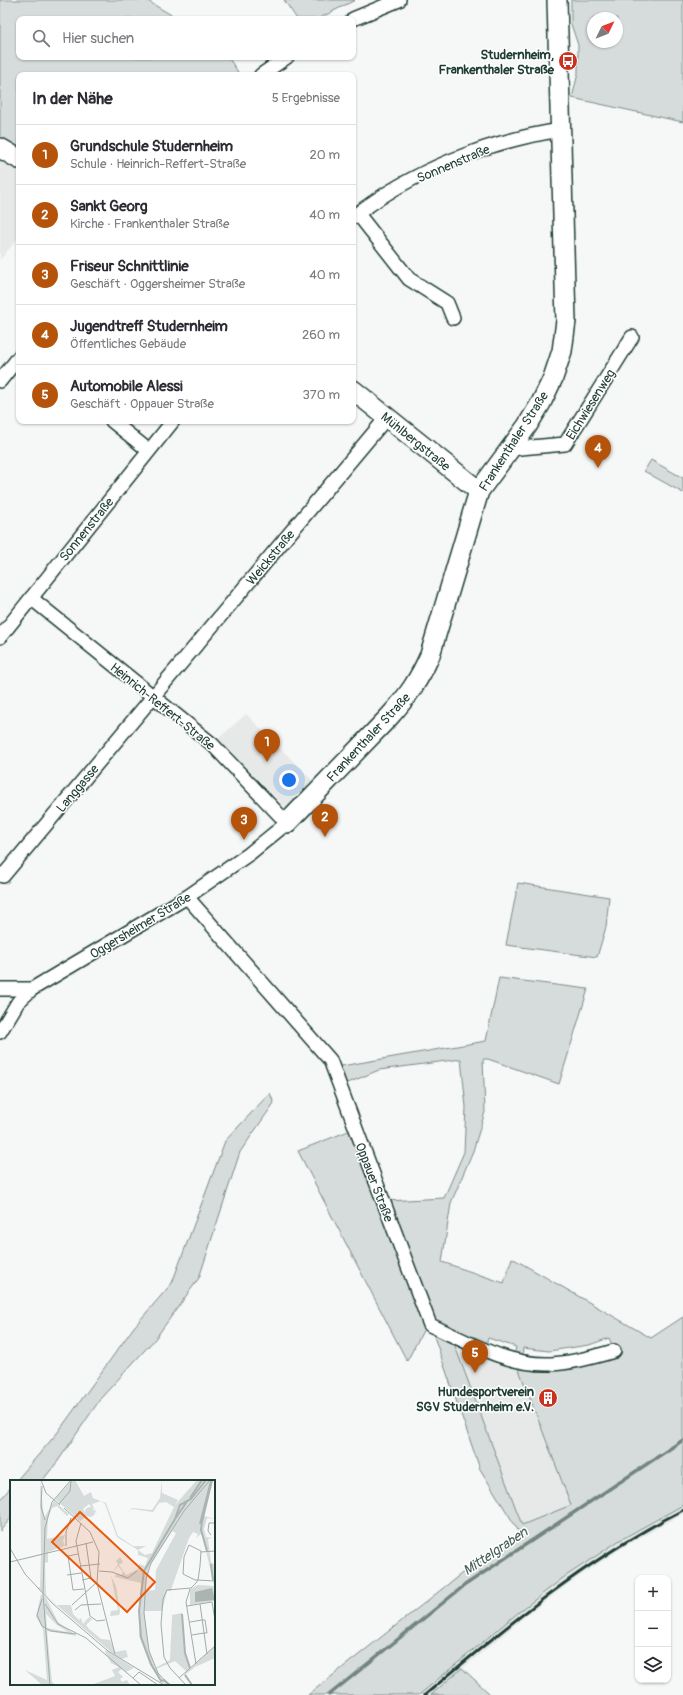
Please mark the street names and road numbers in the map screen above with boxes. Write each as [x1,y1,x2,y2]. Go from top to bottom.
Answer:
street label: Sonnenstraße [415,141,493,186]
street label: Eichwiesenweg [563,366,619,443]
street label: Frankenthaler Straße [476,388,552,494]
street label: Mühlbergstraße [378,409,454,475]
street label: Sonnenstraße [56,494,118,565]
street label: Weickstraße [243,526,299,588]
street label: Heinrich-Reffert-Straße [107,660,218,754]
street label: Frankenthaler Straße [323,690,414,785]
street label: Langgasse [53,761,103,816]
street label: Oggersheimer Straße [87,889,194,962]
street label: Oppauer Straße [352,1140,397,1225]

